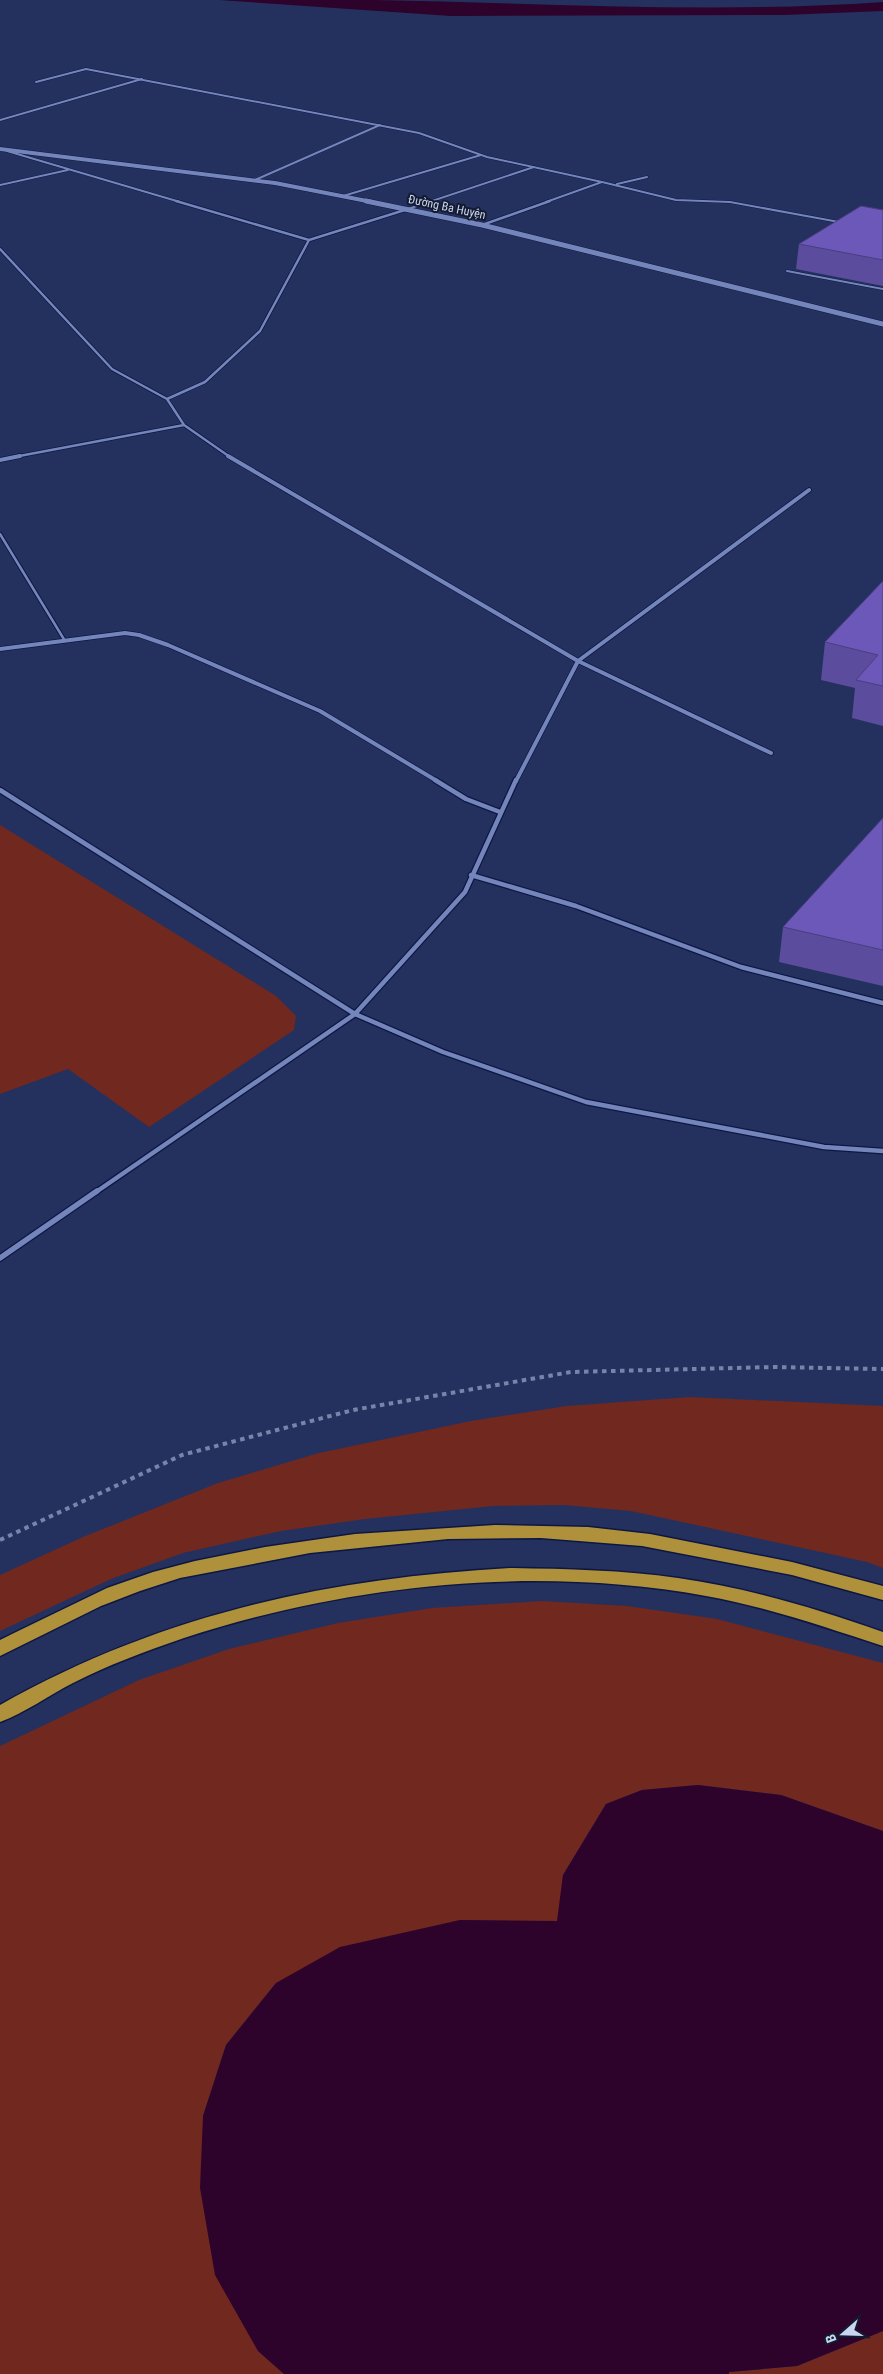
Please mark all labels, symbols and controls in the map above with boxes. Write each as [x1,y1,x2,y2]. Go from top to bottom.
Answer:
street label: Đường Ba Huyện [407,192,487,222]
north arrow [818,2309,868,2359]
text: B [822,2332,840,2345]

